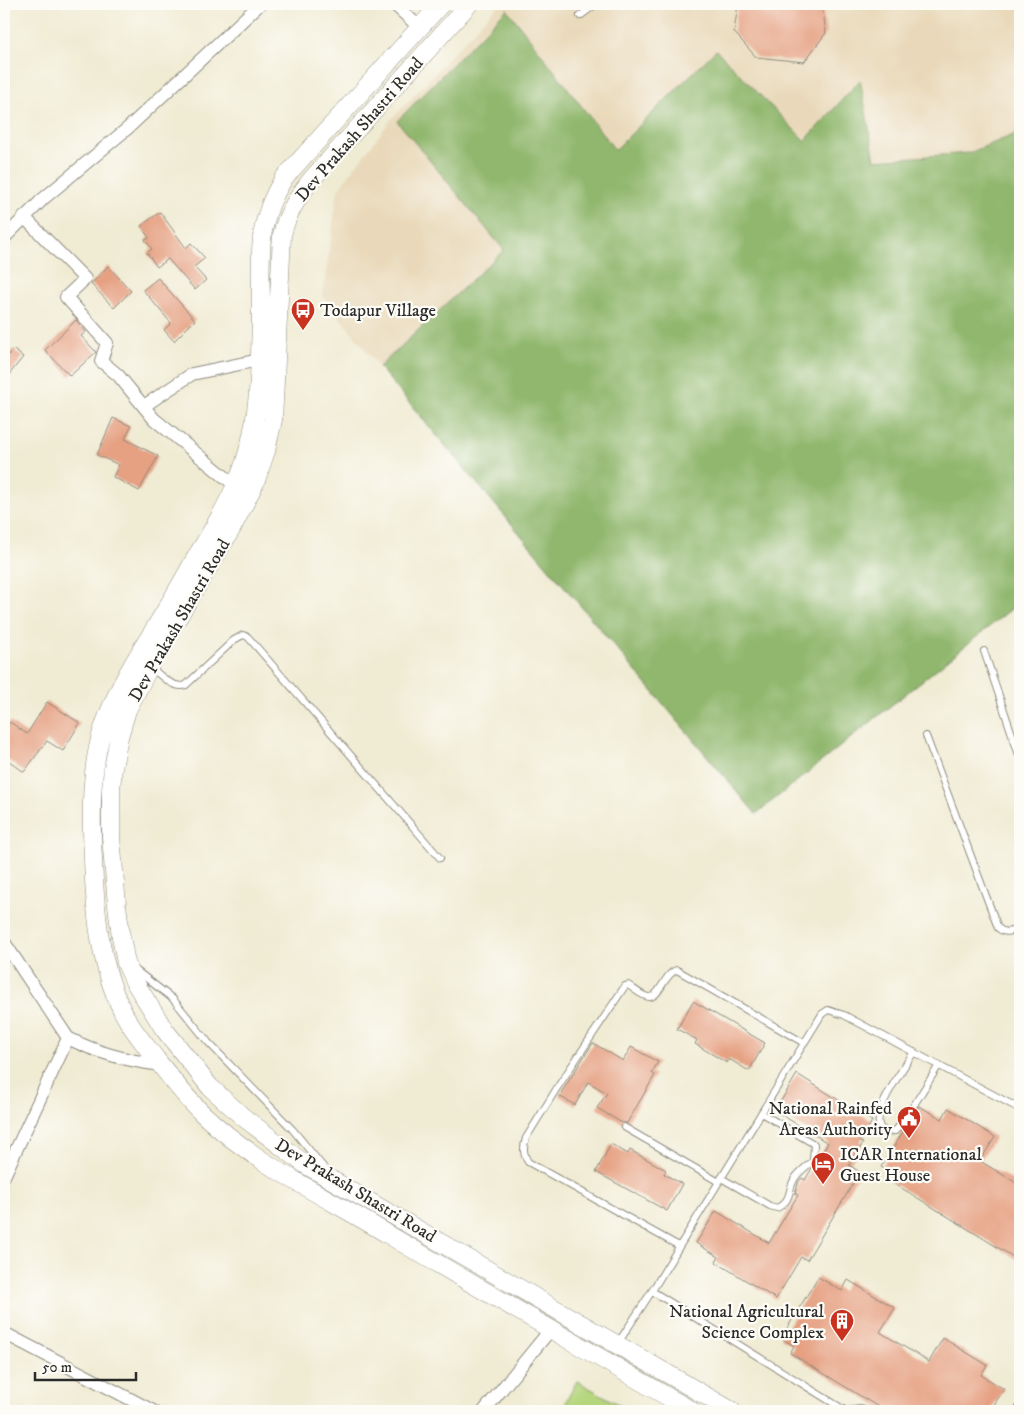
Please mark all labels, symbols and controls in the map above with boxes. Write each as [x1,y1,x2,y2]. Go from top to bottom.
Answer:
street label: Dev Prakash Shastri Road [291,53,428,206]
bus stop icon: Todapur Village [290,297,316,331]
place label: Todapur Village [320,300,436,322]
street label: Dev Prakash Shastri Road [124,535,235,706]
place label: National Rainfed Areas Authority [769,1098,892,1141]
public building icon: National Rainfed Areas Authority [896,1105,922,1139]
street label: Dev Prakash Shastri Road [271,1134,440,1248]
place label: ICAR International Guest House [840,1144,982,1187]
hotel icon: ICAR International Guest House [810,1151,836,1185]
place label: National Agricultural Science Complex [669,1301,825,1344]
building icon: National Agricultural Science Complex [829,1308,855,1342]
scale bar [35,1350,136,1382]
text: 50 m [42,1358,72,1377]

